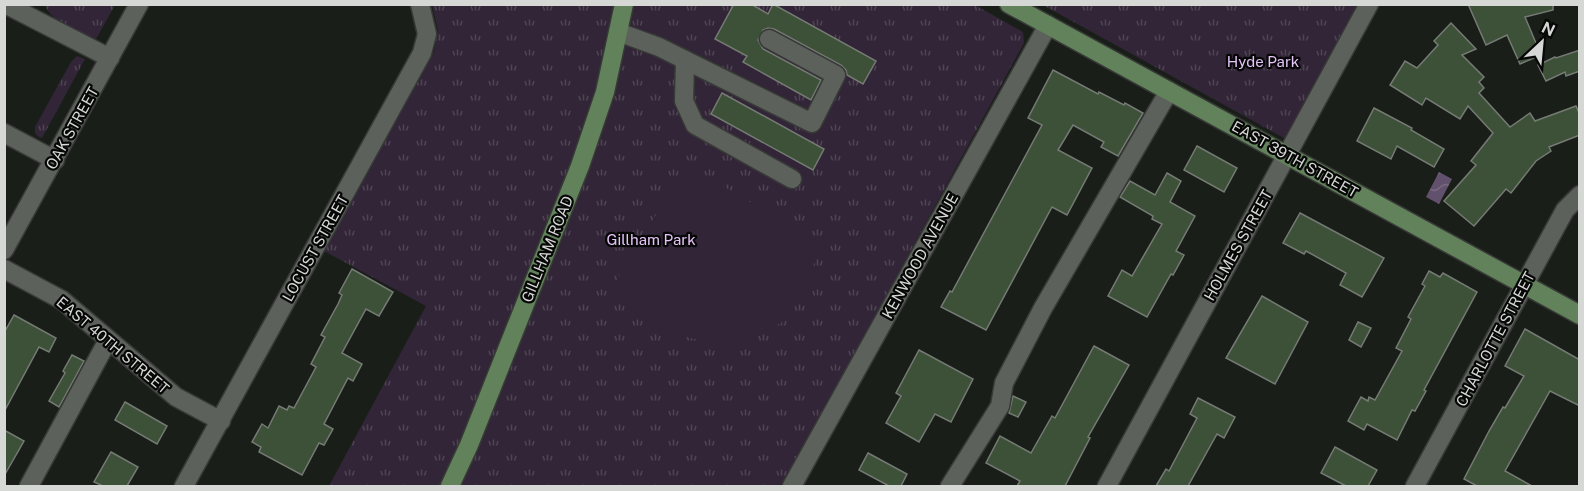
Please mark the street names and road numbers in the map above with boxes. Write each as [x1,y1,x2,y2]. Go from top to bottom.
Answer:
street label: OAK STREET [42,84,102,172]
street label: EAST 39TH STREET [1229,117,1361,201]
street label: HOLMES STREET [1200,186,1276,303]
street label: KENWOOD AVENUE [879,190,961,322]
street label: LOCUST STREET [279,192,351,304]
street label: GILLHAM ROAD [518,193,576,305]
street label: CHARLOTTE STREET [1452,269,1538,409]
street label: EAST 40TH STREET [53,293,173,397]

